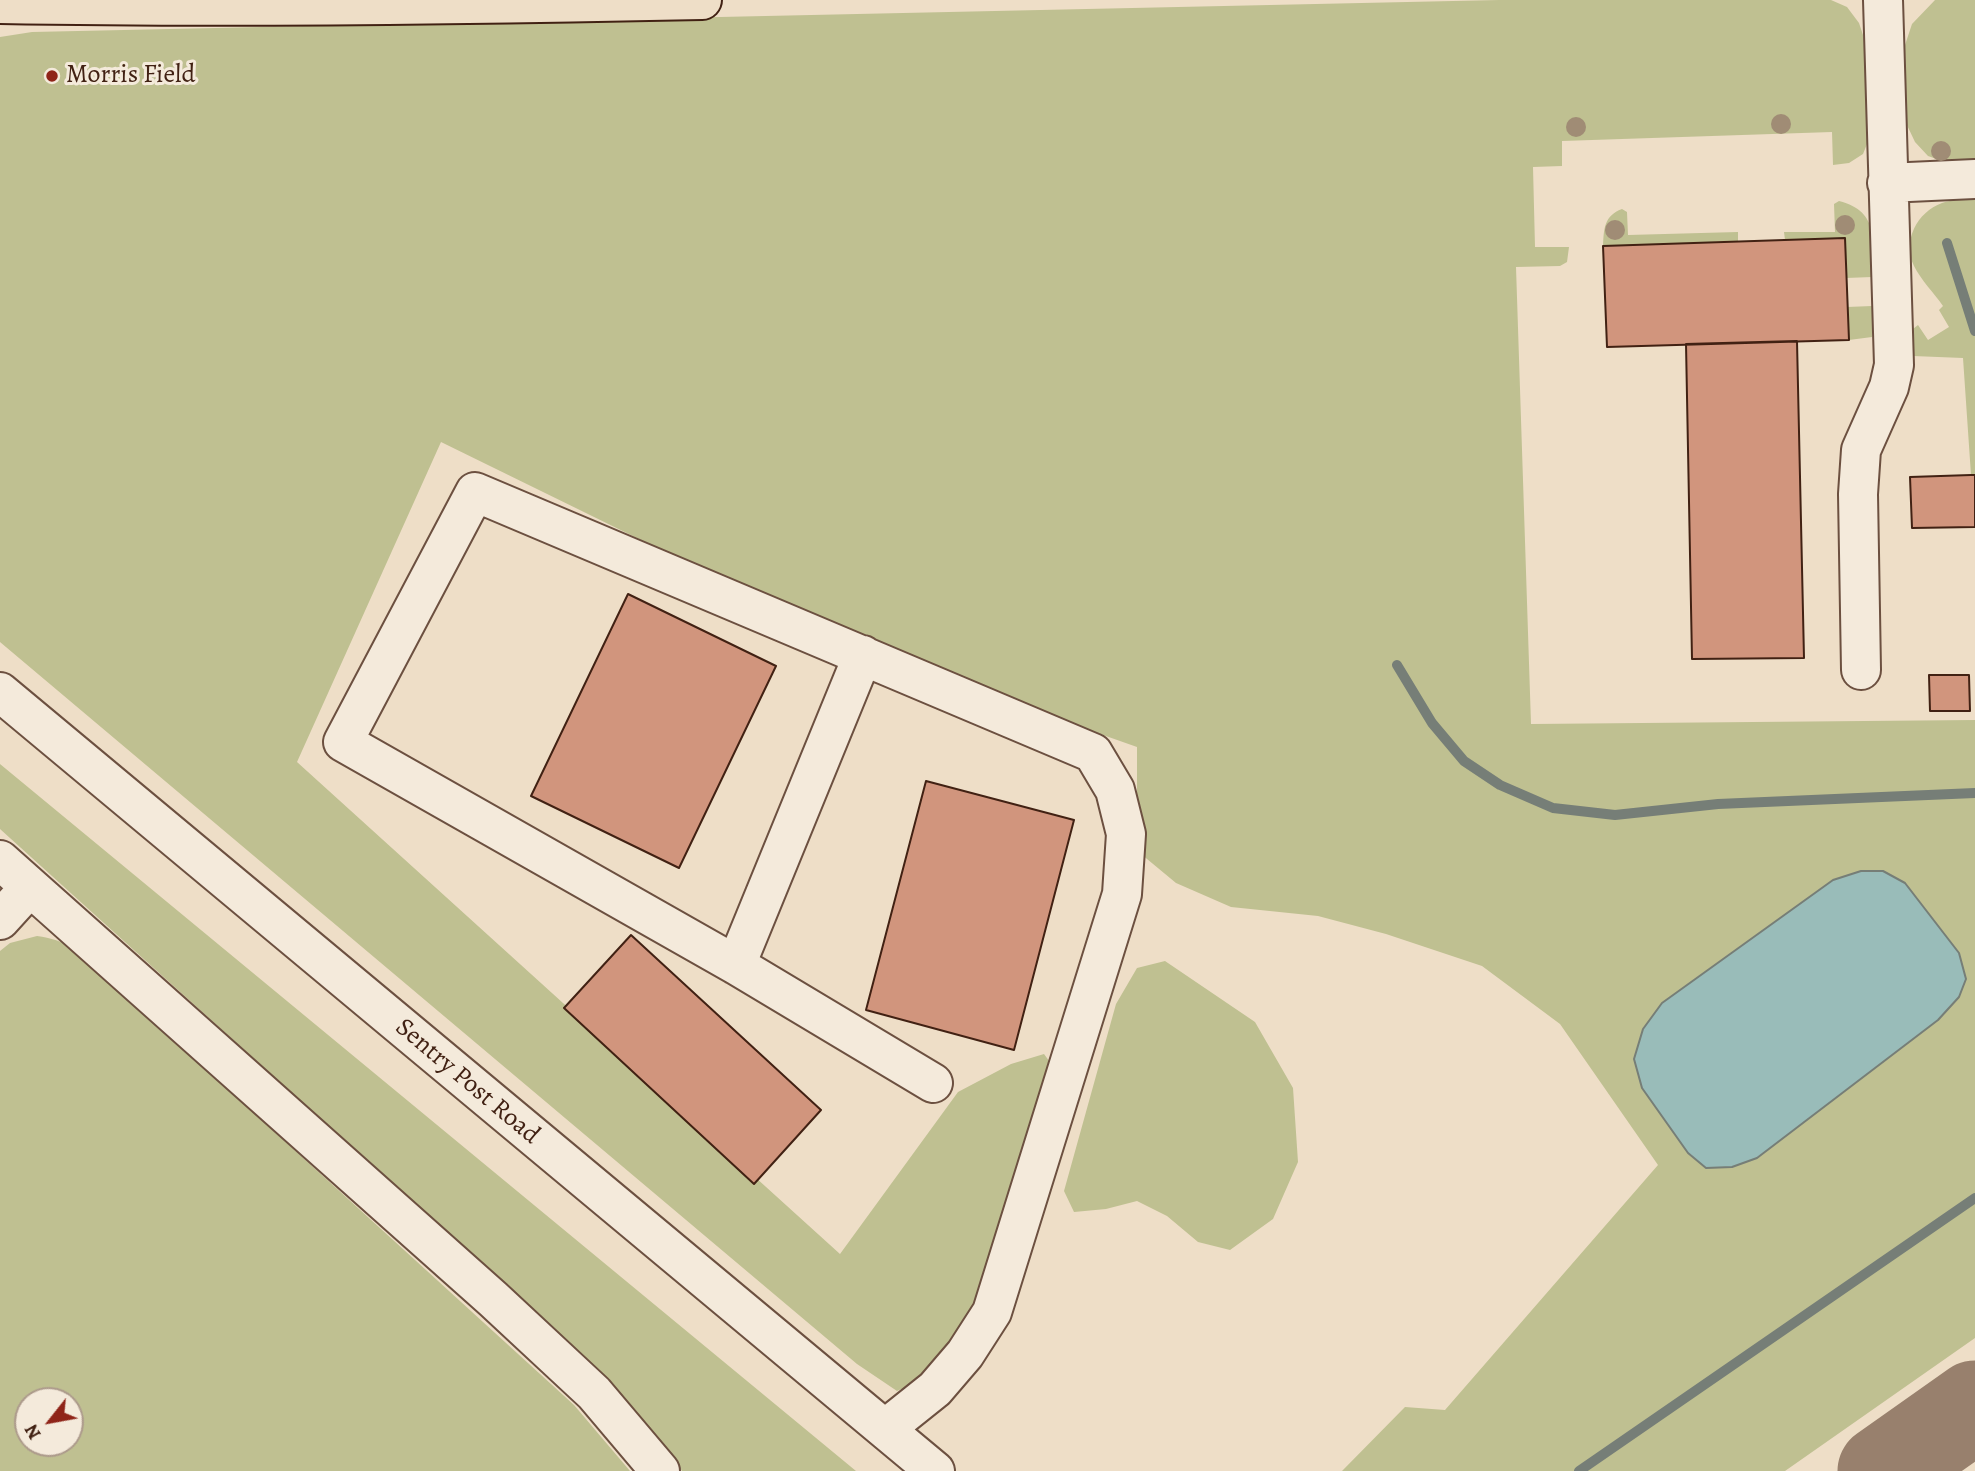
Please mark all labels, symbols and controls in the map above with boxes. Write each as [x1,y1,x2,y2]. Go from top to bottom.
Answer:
place label: Morris Field [66,60,195,92]
marker: Morris Field [44,68,60,84]
street label: Sentry Post Road [388,1012,546,1152]
north arrow [14,1387,84,1457]
text: N [18,1419,47,1444]

